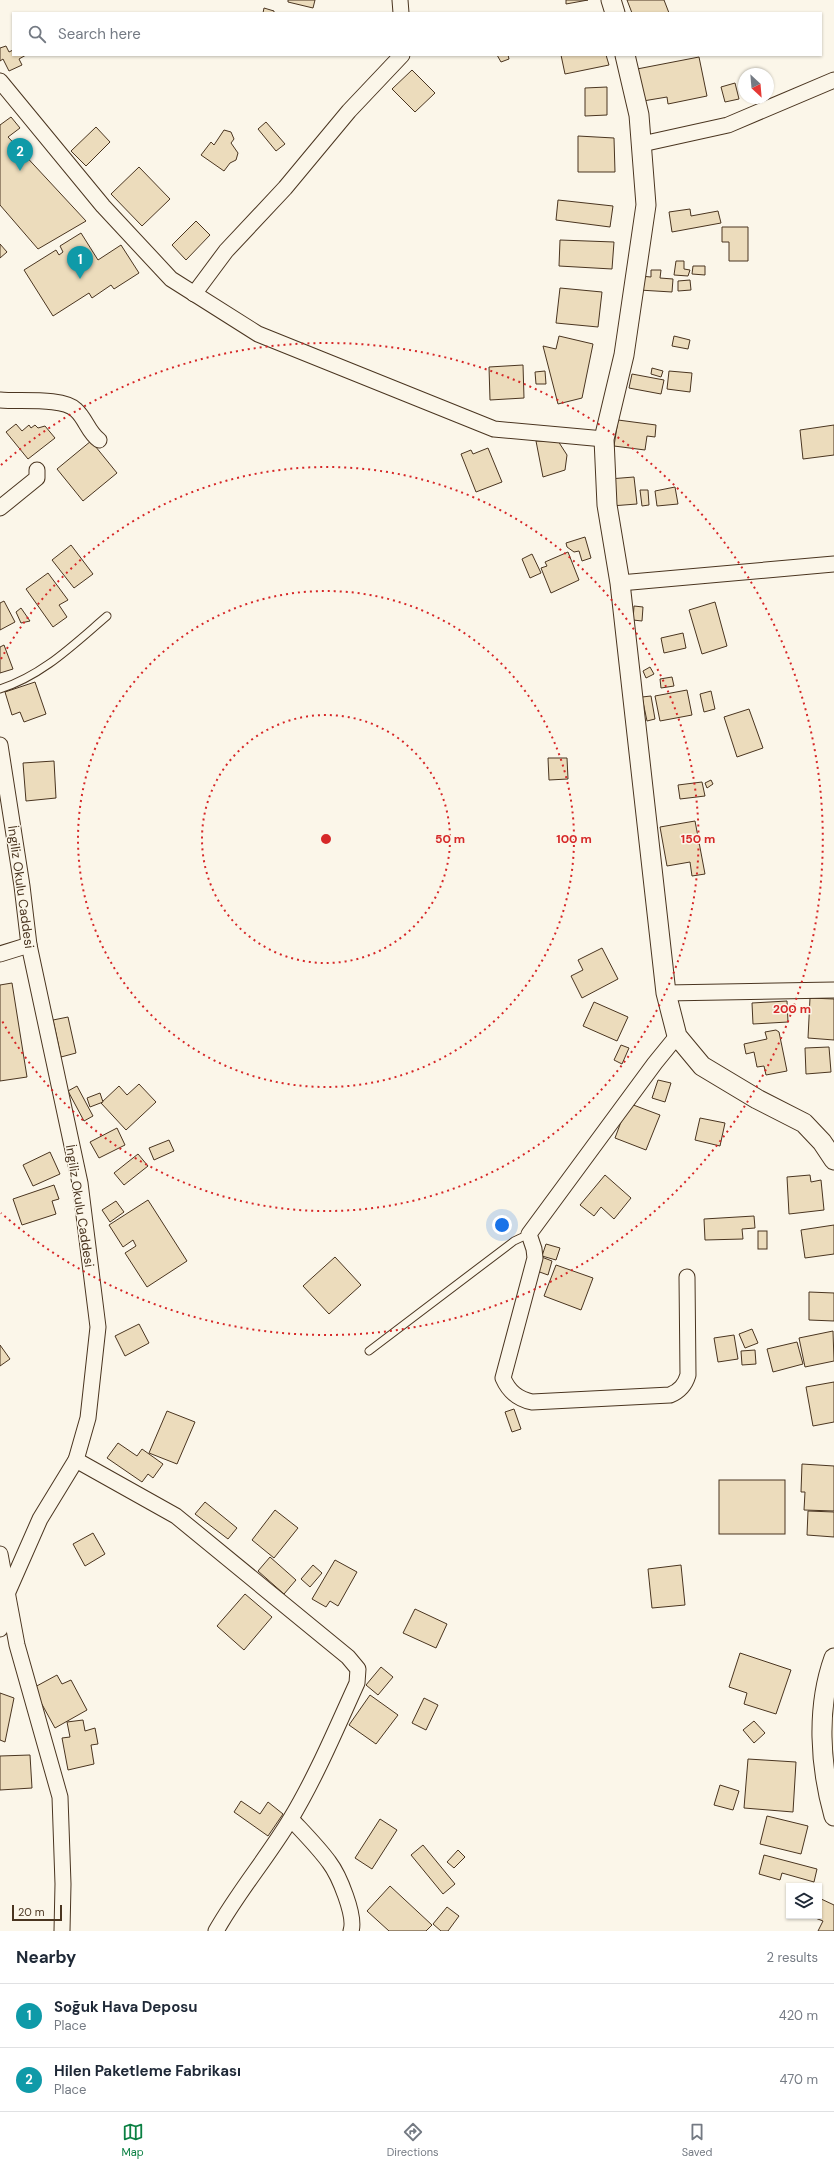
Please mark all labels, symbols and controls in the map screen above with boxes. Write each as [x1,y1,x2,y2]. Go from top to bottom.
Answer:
search box [12,12,822,56]
icon: search [26,23,48,45]
text: Search here [58,24,141,44]
north arrow [738,68,774,104]
pin: 2 [7,138,33,171]
pin: 1 [67,246,93,279]
street label: İngiliz Okulu Caddesi [4,824,38,950]
text: 50 m [435,831,465,847]
text: 100 m [556,831,592,847]
text: 150 m [681,831,715,847]
centre of rings [319,832,333,846]
text: 200 m [773,1001,811,1017]
street label: İngiliz Okulu Caddesi [62,1143,98,1269]
your location [492,1215,512,1235]
map controls [786,1883,822,1919]
button: layers [786,1883,822,1919]
scale bar [12,1903,62,1922]
text: 20 m [18,1905,44,1919]
text: Nearby [16,1946,76,1968]
text: 2 results [767,1949,818,1966]
text: Soğuk Hava Deposu [54,1997,198,2017]
text: 1 [27,2007,31,2024]
text: 420 m [779,2007,818,2024]
text: Place [54,2017,86,2034]
text: Hilen Paketleme Fabrikası [54,2061,241,2081]
text: 2 [25,2071,33,2088]
text: 470 m [779,2071,818,2088]
text: Place [54,2081,86,2098]
tab: Map [122,2121,144,2159]
tab: Directions [387,2121,439,2159]
tab: Saved [682,2121,712,2159]

